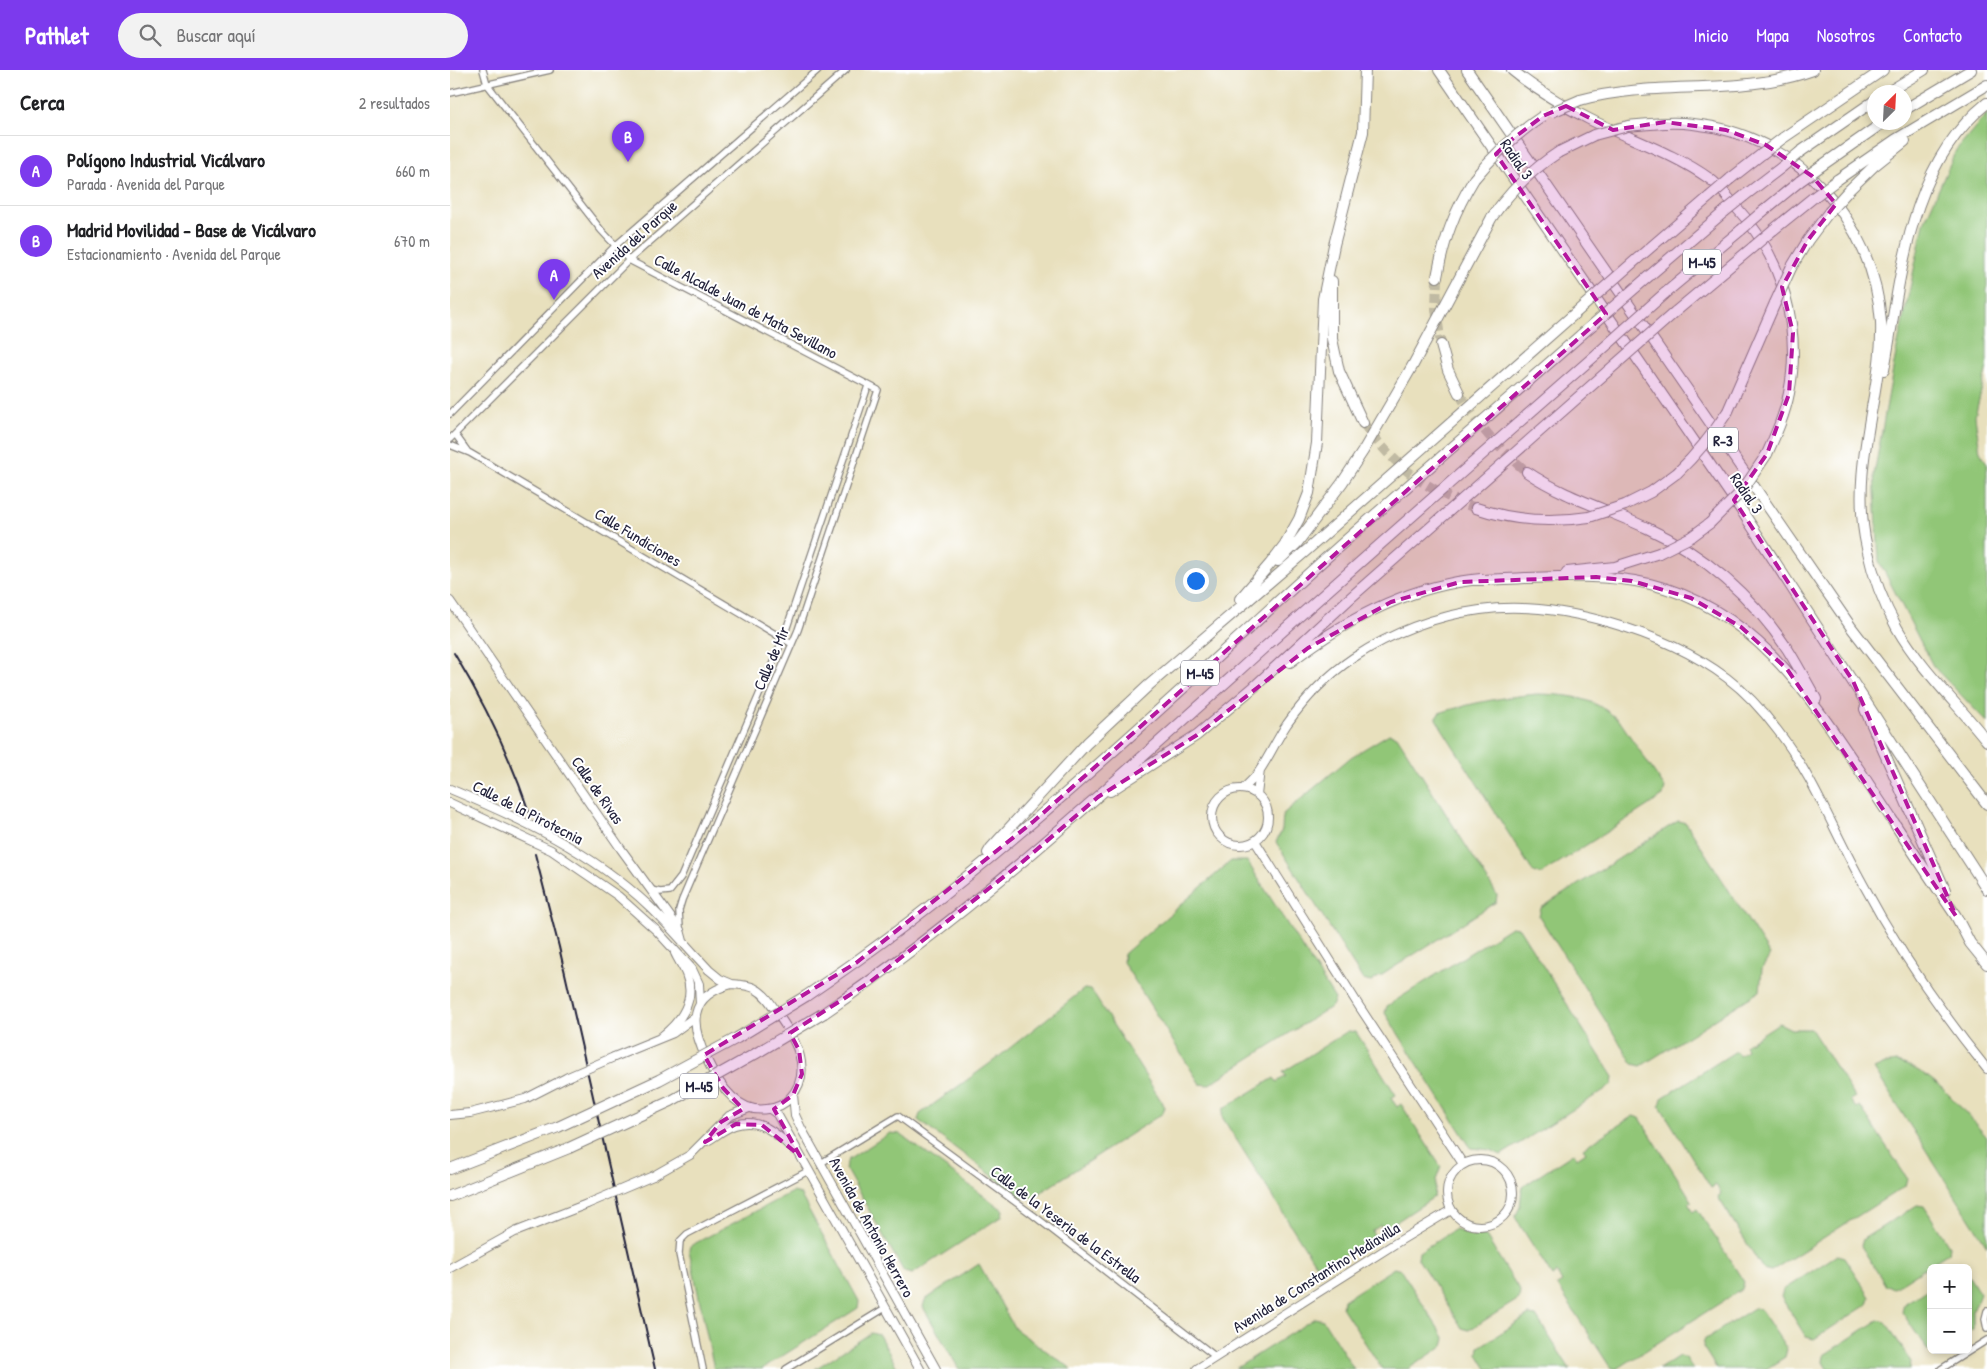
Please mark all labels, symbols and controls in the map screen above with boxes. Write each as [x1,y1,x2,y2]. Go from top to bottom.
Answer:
search box [118,13,468,58]
text: Pathlet [25,19,88,51]
icon: search [136,21,164,49]
text: Buscar aquí [176,22,256,48]
text: Inicio [1694,23,1728,48]
text: Mapa [1756,23,1789,48]
text: Nosotros [1817,23,1875,48]
text: Contacto [1903,23,1962,48]
north arrow [1867,85,1912,130]
text: Cerca [20,88,64,117]
text: 2 resultados [359,92,430,114]
pin: B [612,121,644,162]
street label: Radial 3 [1495,134,1539,184]
text: Polígono Industrial Vicálvaro [67,147,265,173]
text: A [32,160,40,182]
text: 660 m [396,160,430,182]
text: Parada · Avenida del Parque [67,173,225,195]
street label: Avenida del Parque [586,194,682,283]
text: Madrid Movilidad - Base de Vicálvaro [67,217,316,243]
text: B [32,230,40,252]
text: 670 m [394,230,430,252]
text: Estacionamiento · Avenida del Parque [67,243,281,265]
street label: Calle Alcalde Juan de Mata Sevillano [650,248,842,364]
road number: M-45 [1683,250,1721,274]
pin: A [538,259,570,300]
road number: R-3 [1708,428,1738,452]
street label: Radial 3 [1725,468,1769,518]
street label: Calle Fundiciones [591,502,685,572]
your location [1183,568,1209,594]
street label: Calle de Mir [748,623,794,693]
road number: M-45 [1181,660,1219,686]
street label: Calle de Rivas [567,752,629,828]
street label: Calle de la Pirotecnia [469,775,587,849]
road number: M-45 [680,1074,718,1098]
street label: Avenida de Antonio Herrero [824,1153,920,1301]
street label: Calle de la Yeseria de la Estrella [986,1160,1146,1288]
street label: Avenida de Constantino Mediavilla [1228,1217,1404,1337]
map controls [1927,1264,1972,1354]
button: + [1927,1264,1972,1309]
button: − [1927,1309,1972,1354]

